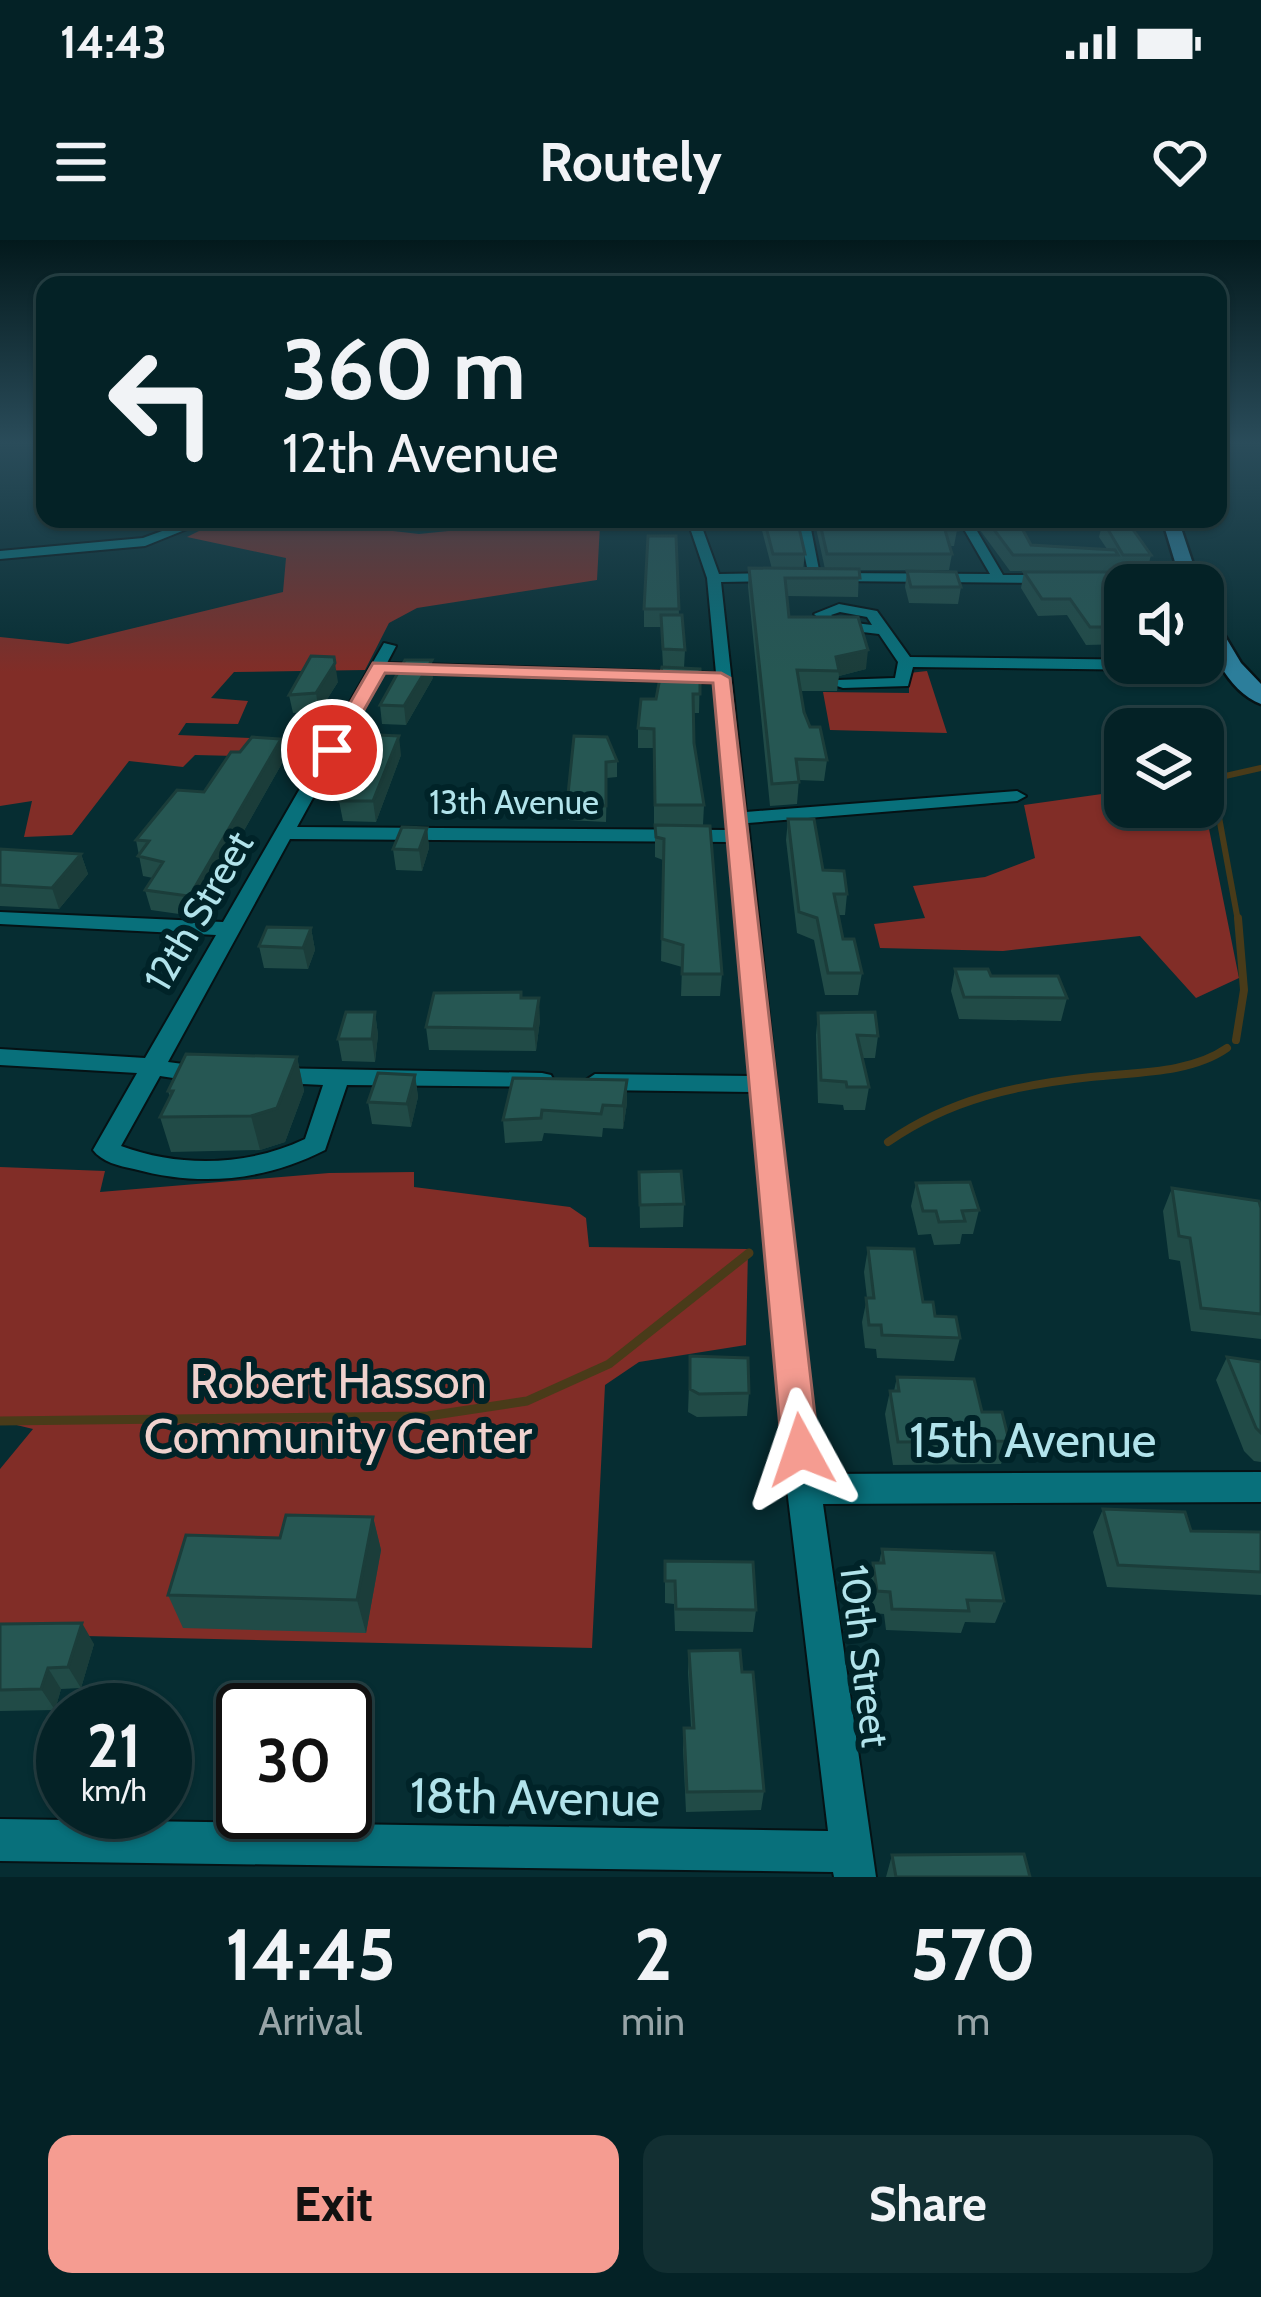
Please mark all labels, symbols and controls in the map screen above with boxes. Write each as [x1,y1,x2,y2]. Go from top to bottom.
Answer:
text: 14:43 [60,15,167,69]
icon: menu [48,129,114,195]
text: Routely [539,129,722,195]
icon: heart [1147,129,1213,195]
text: 360 m [282,318,526,420]
icon: left [84,324,240,480]
text: 12th Avenue [282,420,559,486]
map controls [1104,564,1224,828]
button: sound [1104,564,1224,684]
pin [281,699,383,801]
button: layers [1104,708,1224,828]
icon: arrive [299,717,365,783]
street label: 13th Avenue [429,782,599,822]
street label: 12th Street [133,823,263,999]
park label: Robert Hasson Community Center [144,1352,533,1465]
position arrow [738,1387,864,1513]
street label: 15th Avenue [910,1411,1156,1469]
street label: 10th Street [830,1562,900,1750]
speed limit sign: 30 [216,1683,372,1839]
text: 21 [87,1709,141,1782]
street label: 18th Avenue [410,1766,660,1828]
text: km/h [81,1772,147,1809]
text: 14:45 [225,1911,396,1998]
text: 2 [634,1911,672,1998]
text: 570 [910,1911,1036,1998]
text: Arrival [259,1997,362,2045]
text: min [621,1997,685,2045]
text: m [956,1997,990,2045]
button: Exit [48,2135,619,2273]
button: Share [643,2135,1213,2273]

